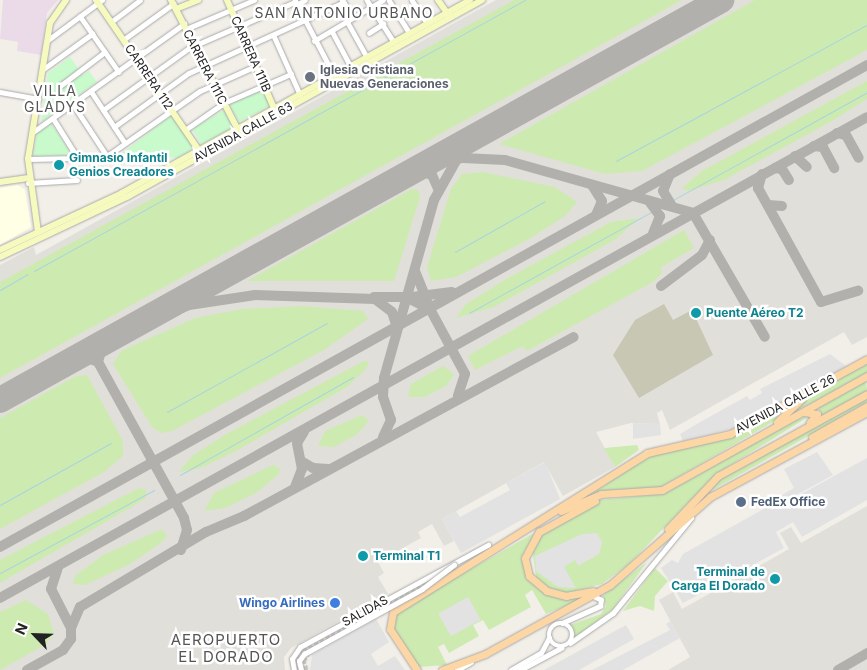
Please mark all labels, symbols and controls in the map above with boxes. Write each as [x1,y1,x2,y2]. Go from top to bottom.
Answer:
district label: SAN ANTONIO URBANO [252,5,436,21]
street label: CARRERA 111B [228,14,274,94]
street label: CARRERA 111C [180,27,230,107]
street label: CARRERA 112 [122,42,176,112]
place label: Iglesia Cristiana Nuevas Generaciones [320,63,449,91]
marker: Iglesia Cristiana Nuevas Generaciones [304,71,316,83]
district label: VILLA GLADYS [23,83,87,115]
street label: AVENIDA CALLE 63 [191,99,295,165]
place label: Gimnasio Infantil Genios Creadores [69,151,174,179]
marker: Gimnasio Infantil Genios Creadores [53,159,65,171]
place label: Puente Aéreo T2 [706,306,803,320]
marker: Puente Aéreo T2 [690,307,702,319]
street label: AVENIDA CALLE 26 [733,372,837,436]
place label: FedEx Office [751,495,825,509]
marker: FedEx Office [735,496,747,508]
place label: Terminal T1 [373,549,440,563]
marker: Terminal T1 [357,550,369,562]
place label: Terminal de Carga El Dorado [671,565,765,593]
marker: Terminal de Carga El Dorado [769,573,781,585]
street label: SALIDAS [340,593,390,629]
place label: Wingo Airlines [239,596,325,610]
marker: Wingo Airlines [329,597,341,609]
north arrow [10,610,60,660]
text: N [11,620,31,637]
district label: AEROPUERTO EL DORADO [169,630,283,665]

